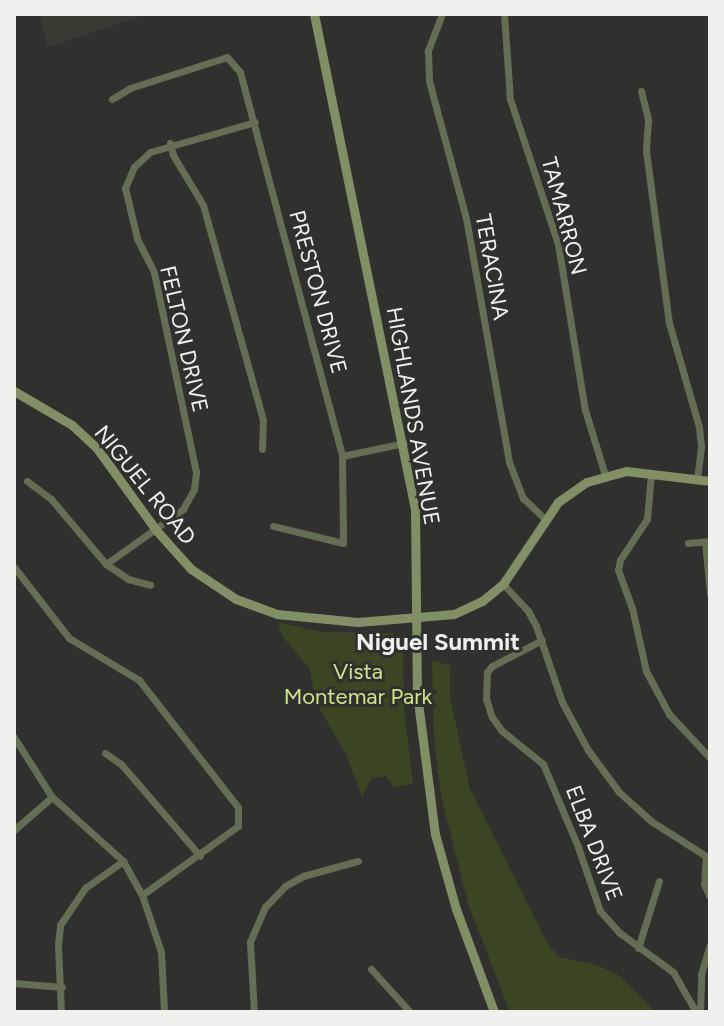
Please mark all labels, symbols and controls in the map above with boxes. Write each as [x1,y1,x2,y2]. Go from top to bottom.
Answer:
street label: TAMARRON [536,154,592,278]
street label: PRESTON DRIVE [284,208,352,376]
street label: TERACINA [470,212,514,322]
street label: FELTON DRIVE [154,263,214,415]
street label: HIGHLANDS AVENUE [381,305,445,527]
street label: NIGUEL ROAD [89,420,201,550]
district label: Niguel Summit [356,628,520,656]
park label: Vista Montemar Park [284,658,432,710]
street label: ELBA DRIVE [560,782,628,904]

